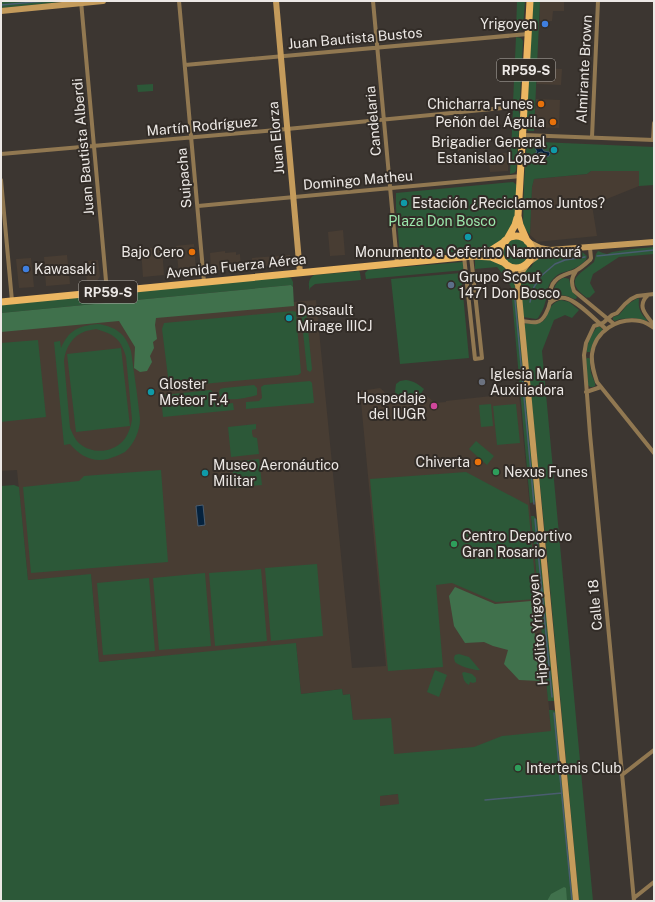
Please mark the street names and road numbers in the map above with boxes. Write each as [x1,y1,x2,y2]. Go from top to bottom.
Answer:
street label: Almirante Brown [573,14,595,124]
street label: Juan Bautista Bustos [287,24,423,52]
road number: RP59-S [497,59,555,81]
street label: Juan Bautista Alberdi [69,78,97,216]
street label: Candelaria [362,85,384,157]
street label: Juan Elorza [265,101,287,175]
street label: Martín Rodríguez [146,113,258,139]
street label: Suipacha [173,147,195,209]
street label: Domingo Matheu [302,167,414,193]
street label: Avenida Fuerza Aérea [165,251,307,281]
road number: RP59-S [79,281,137,303]
street label: Hipólito Yrigoyen [525,574,551,686]
street label: Calle 18 [585,579,605,631]

